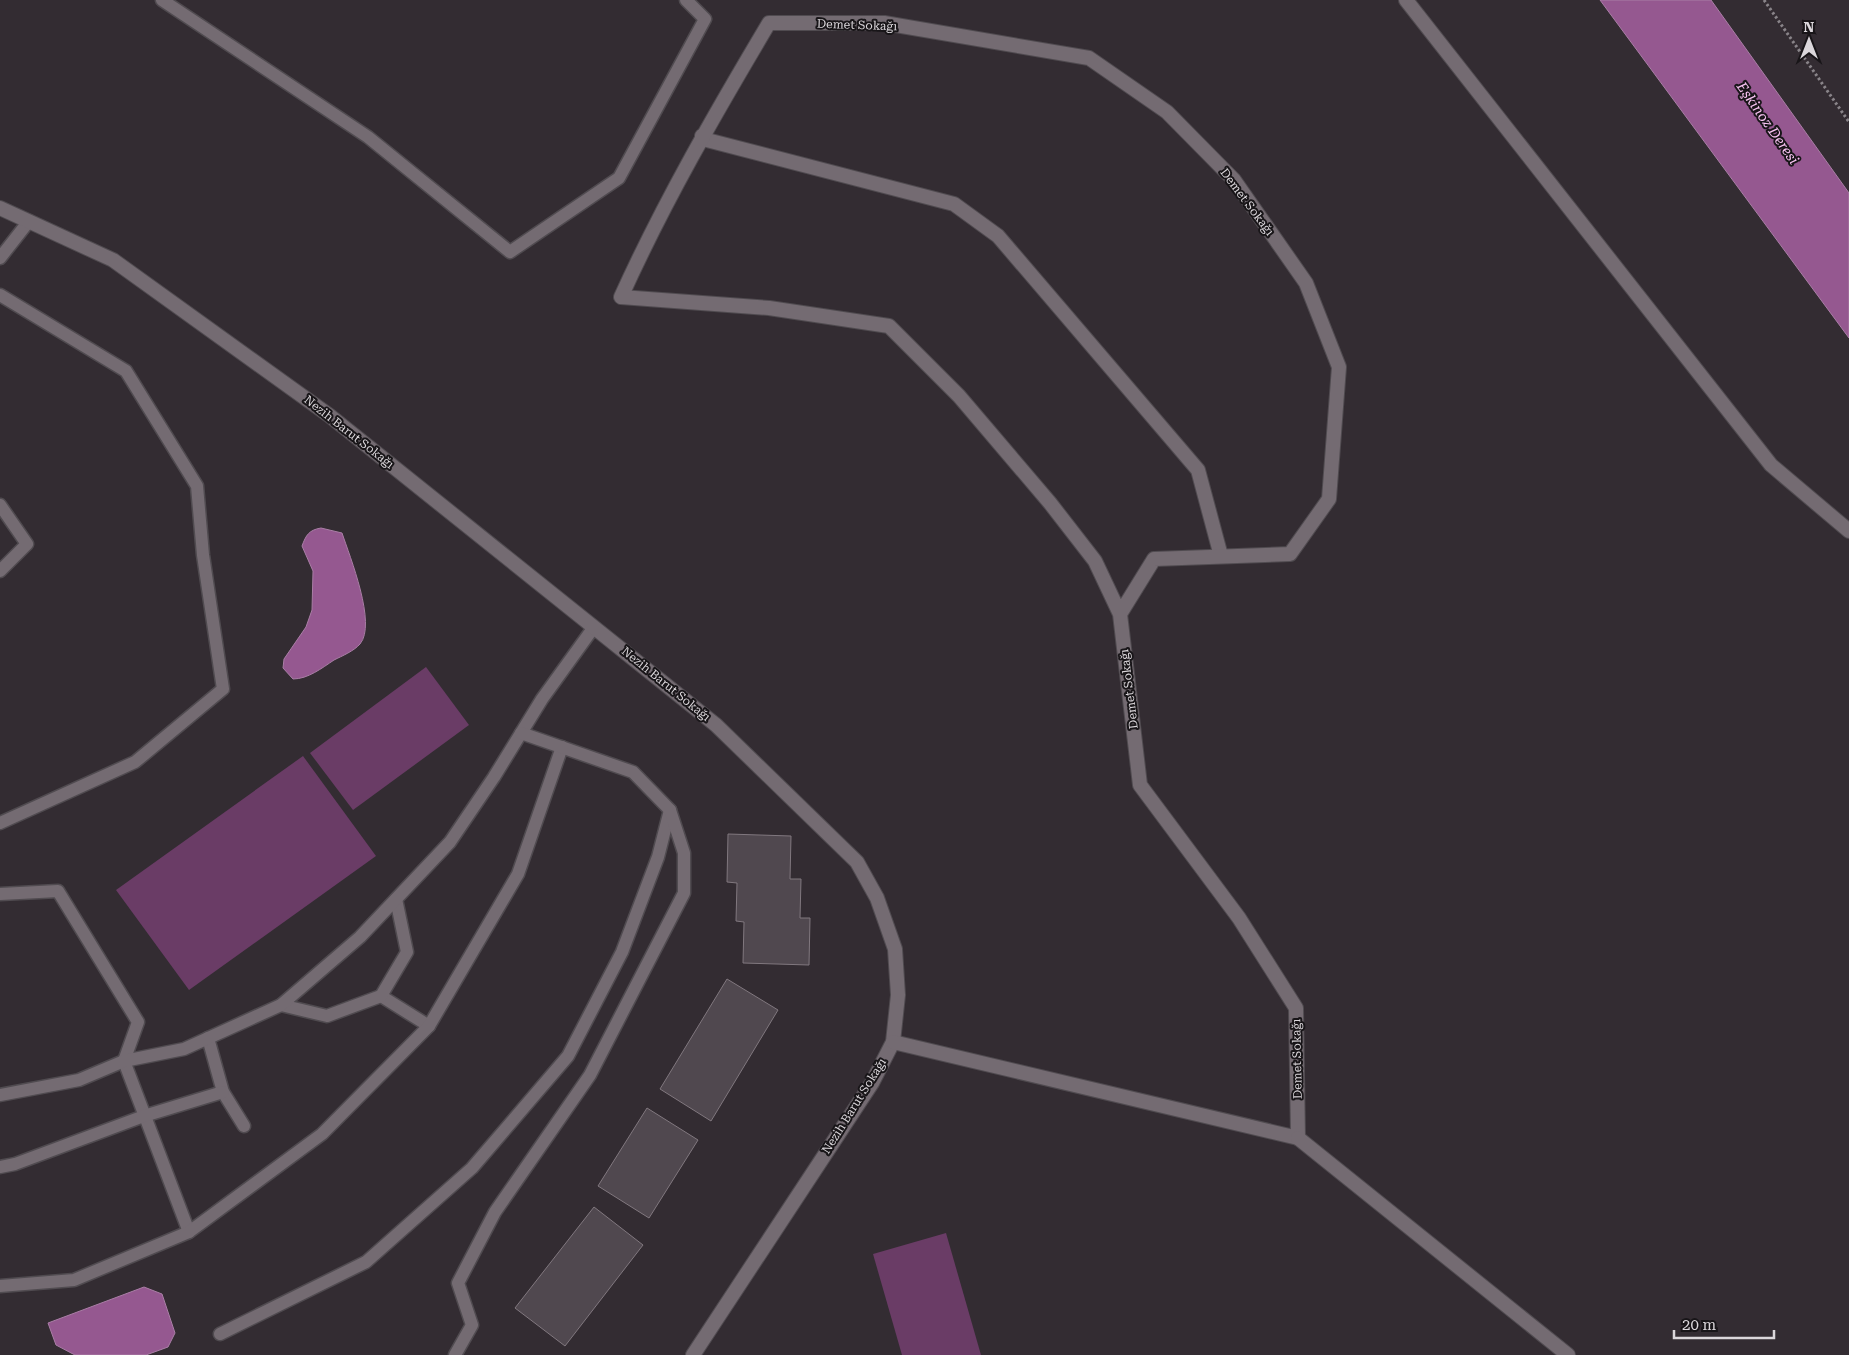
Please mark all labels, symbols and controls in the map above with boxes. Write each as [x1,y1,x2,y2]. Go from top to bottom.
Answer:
north arrow [1784,15,1834,65]
street label: Demet Sokağı [817,17,898,33]
text: N [1804,19,1815,35]
water label: Eşkinoz Deresi [1733,78,1802,167]
street label: Demet Sokağı [1217,166,1277,238]
street label: Nezih Barut Sokağı [301,393,397,471]
street label: Nezih Barut Sokağı [619,644,713,724]
street label: Demet Sokağı [1117,648,1141,730]
street label: Demet Sokağı [1289,1019,1305,1099]
street label: Nezih Barut Sokağı [819,1055,889,1156]
scale bar [1674,1308,1774,1340]
text: 20 m [1682,1316,1717,1334]

